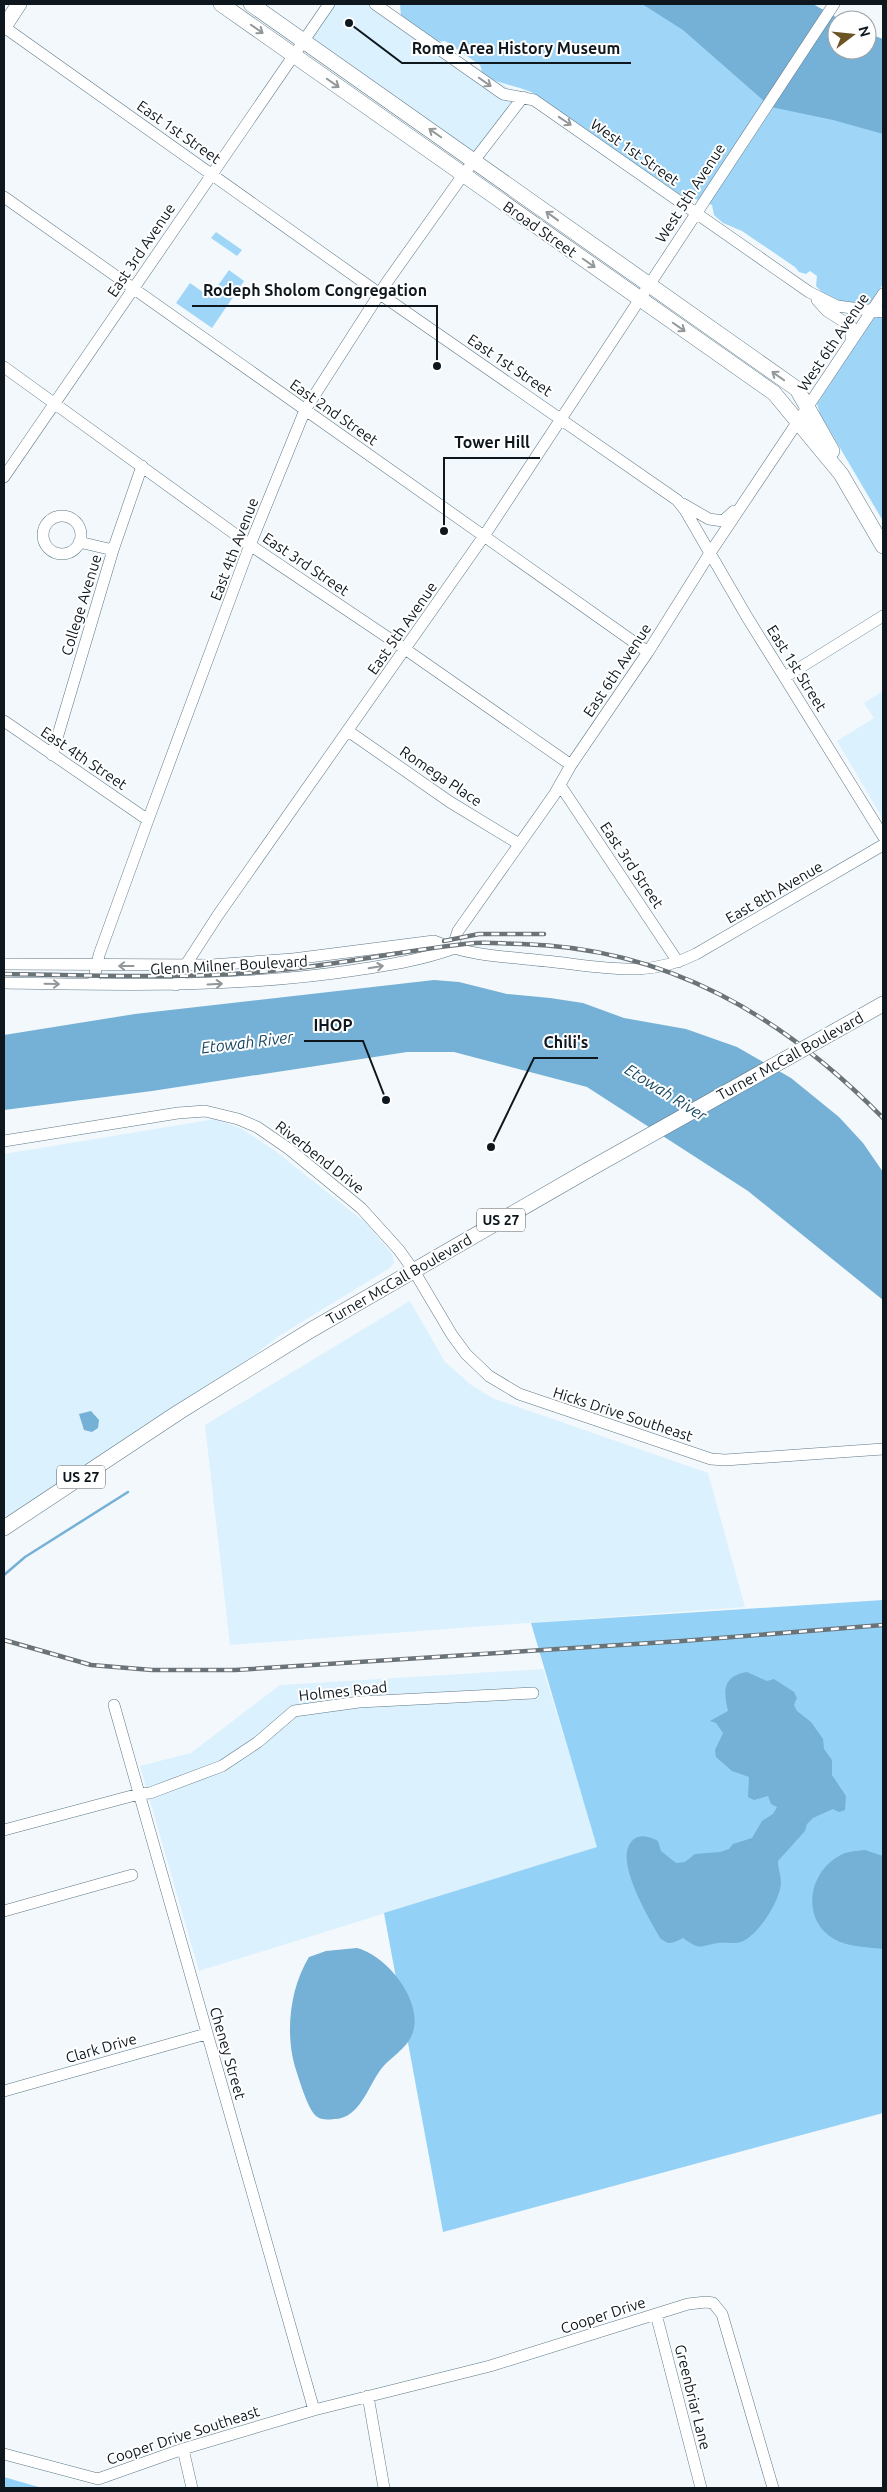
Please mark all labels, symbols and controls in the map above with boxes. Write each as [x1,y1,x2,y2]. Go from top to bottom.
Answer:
north arrow [827,10,877,60]
one-way arrow [250,24,264,34]
text: N [855,24,874,39]
callout: Rome Area History Museum [402,32,631,63]
text: Rome Area History Museum [412,39,620,57]
one-way arrow [478,77,492,87]
one-way arrow [326,78,340,88]
street label: East 1st Street [134,97,224,167]
street label: West 1st Street [588,115,683,189]
one-way arrow [558,116,572,126]
one-way arrow [428,128,442,138]
street label: West 5th Avenue [652,140,728,246]
street label: Broad Street [500,197,580,261]
street label: East 3rd Avenue [104,200,178,300]
one-way arrow [545,211,559,221]
one-way arrow [581,258,595,268]
callout: Rodeph Sholom Congregation [192,275,437,306]
text: Rodeph Sholom Congregation [203,281,427,299]
street label: West 6th Avenue [794,290,872,394]
one-way arrow [672,322,686,332]
street label: East 1st Street [465,331,556,400]
one-way arrow [771,371,785,381]
street label: East 2nd Street [287,375,381,449]
callout: Tower Hill [444,427,540,458]
text: Tower Hill [454,433,530,451]
street label: East 4th Avenue [207,495,261,603]
street label: East 3rd Street [260,529,352,599]
street label: College Avenue [58,552,104,658]
street label: East 5th Avenue [364,579,440,677]
street label: East 6th Avenue [580,620,654,720]
street label: East 1st Street [764,622,830,714]
street label: East 4th Street [38,723,130,793]
street label: Romega Place [397,742,485,810]
street label: East 3rd Street [597,819,667,911]
street label: East 8th Avenue [723,857,825,927]
street label: Glenn Milner Boulevard [150,952,308,978]
one-way arrow [119,961,135,971]
one-way arrow [368,961,384,971]
one-way arrow [44,979,60,989]
one-way arrow [207,979,223,988]
street label: Turner McCall Boulevard [714,1009,866,1103]
callout: IHOP [304,1010,363,1041]
text: IHOP [313,1016,353,1034]
water label: Etowah River [200,1027,295,1057]
callout: Chili's [534,1027,598,1058]
text: Chili's [544,1033,588,1051]
water label: Etowah River [622,1060,711,1125]
street label: Riverbend Drive [272,1117,368,1197]
road number: US 27 [477,1208,525,1232]
street label: Turner McCall Boulevard [323,1230,475,1328]
street label: Hicks Drive Southeast [551,1383,695,1445]
road number: US 27 [57,1465,105,1488]
street label: Holmes Road [298,1678,388,1704]
street label: Cheney Street [207,2005,249,2101]
street label: Clark Drive [64,2030,138,2066]
street label: Cooper Drive [558,2293,648,2337]
street label: Greenbriar Lane [672,2343,714,2451]
street label: Cooper Drive Southeast [104,2402,262,2468]

